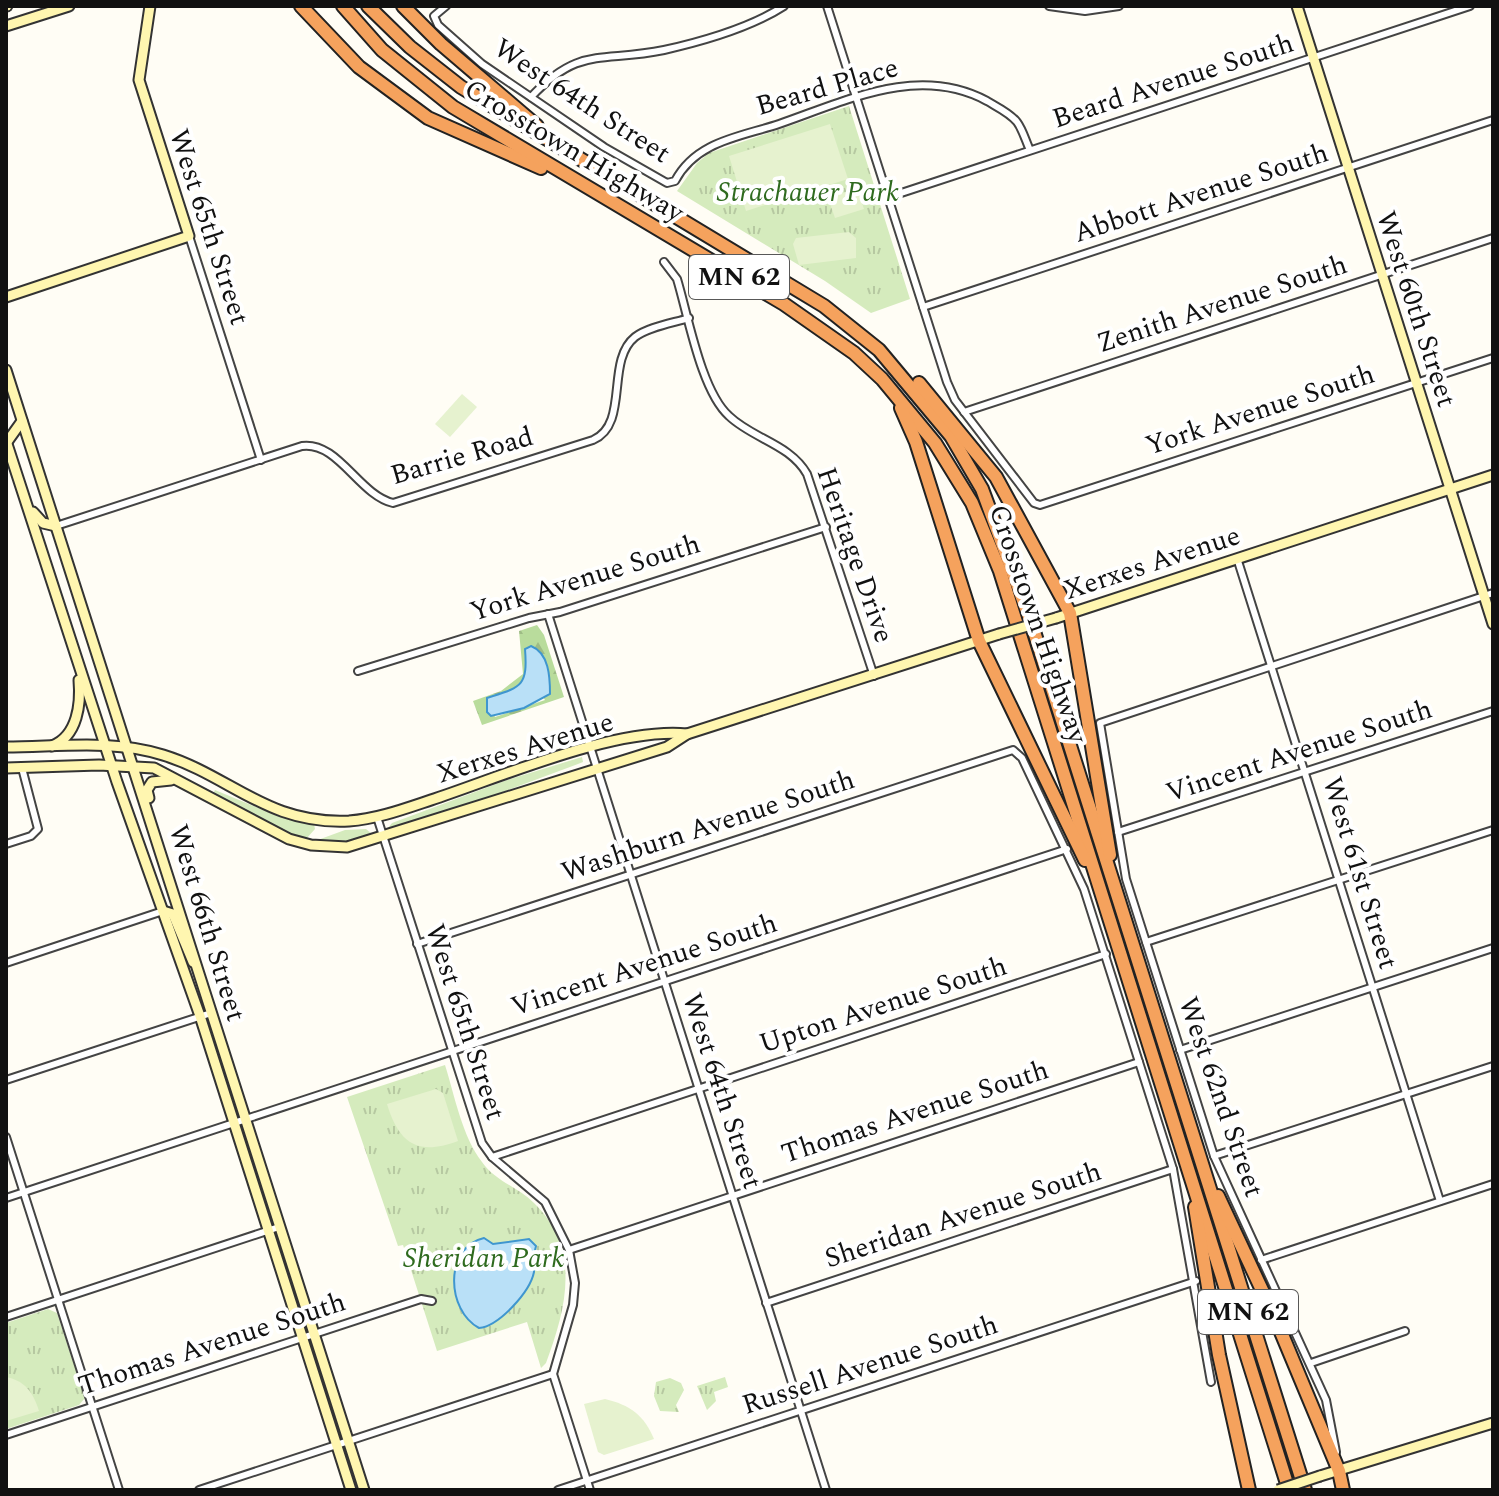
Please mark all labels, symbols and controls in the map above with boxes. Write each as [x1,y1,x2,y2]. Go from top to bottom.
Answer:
street label: Beard Avenue South [1047,22,1299,140]
street label: West 64th Street [485,27,679,175]
street label: Beard Place [751,46,903,128]
street label: Crosstown Highway [456,68,694,235]
street label: West 65th Street [157,123,261,331]
street label: Abbott Avenue South [1068,132,1334,254]
park label: Strachauer Park [717,171,899,214]
street label: West 60th Street [1364,205,1468,413]
street label: Zenith Avenue South [1091,243,1353,365]
road number: MN 62 [689,255,789,299]
street label: York Avenue South [1140,353,1380,467]
street label: Barrie Road [386,415,538,497]
street label: Heritage Drive [805,461,905,649]
street label: Crosstown Highway [977,499,1100,751]
street label: Xerxes Avenue [1058,514,1246,612]
street label: York Avenue South [464,523,706,633]
street label: Vincent Avenue South [1160,688,1438,814]
street label: Xerxes Avenue [431,701,619,795]
street label: Washburn Avenue South [556,758,860,894]
street label: West 61st Street [1310,771,1410,975]
street label: West 66th Street [157,819,257,1027]
street label: Vincent Avenue South [505,902,783,1028]
street label: West 65th Street [413,918,517,1126]
street label: Upton Avenue South [754,945,1012,1065]
street label: West 64th Street [670,987,774,1195]
street label: West 62nd Street [1167,991,1275,1203]
street label: Thomas Avenue South [776,1048,1054,1176]
street label: Sheridan Avenue South [819,1150,1107,1280]
park label: Sheridan Park [403,1237,565,1280]
street label: Thomas Avenue South [73,1280,351,1408]
road number: MN 62 [1198,1290,1298,1334]
street label: Russell Avenue South [736,1303,1004,1427]

